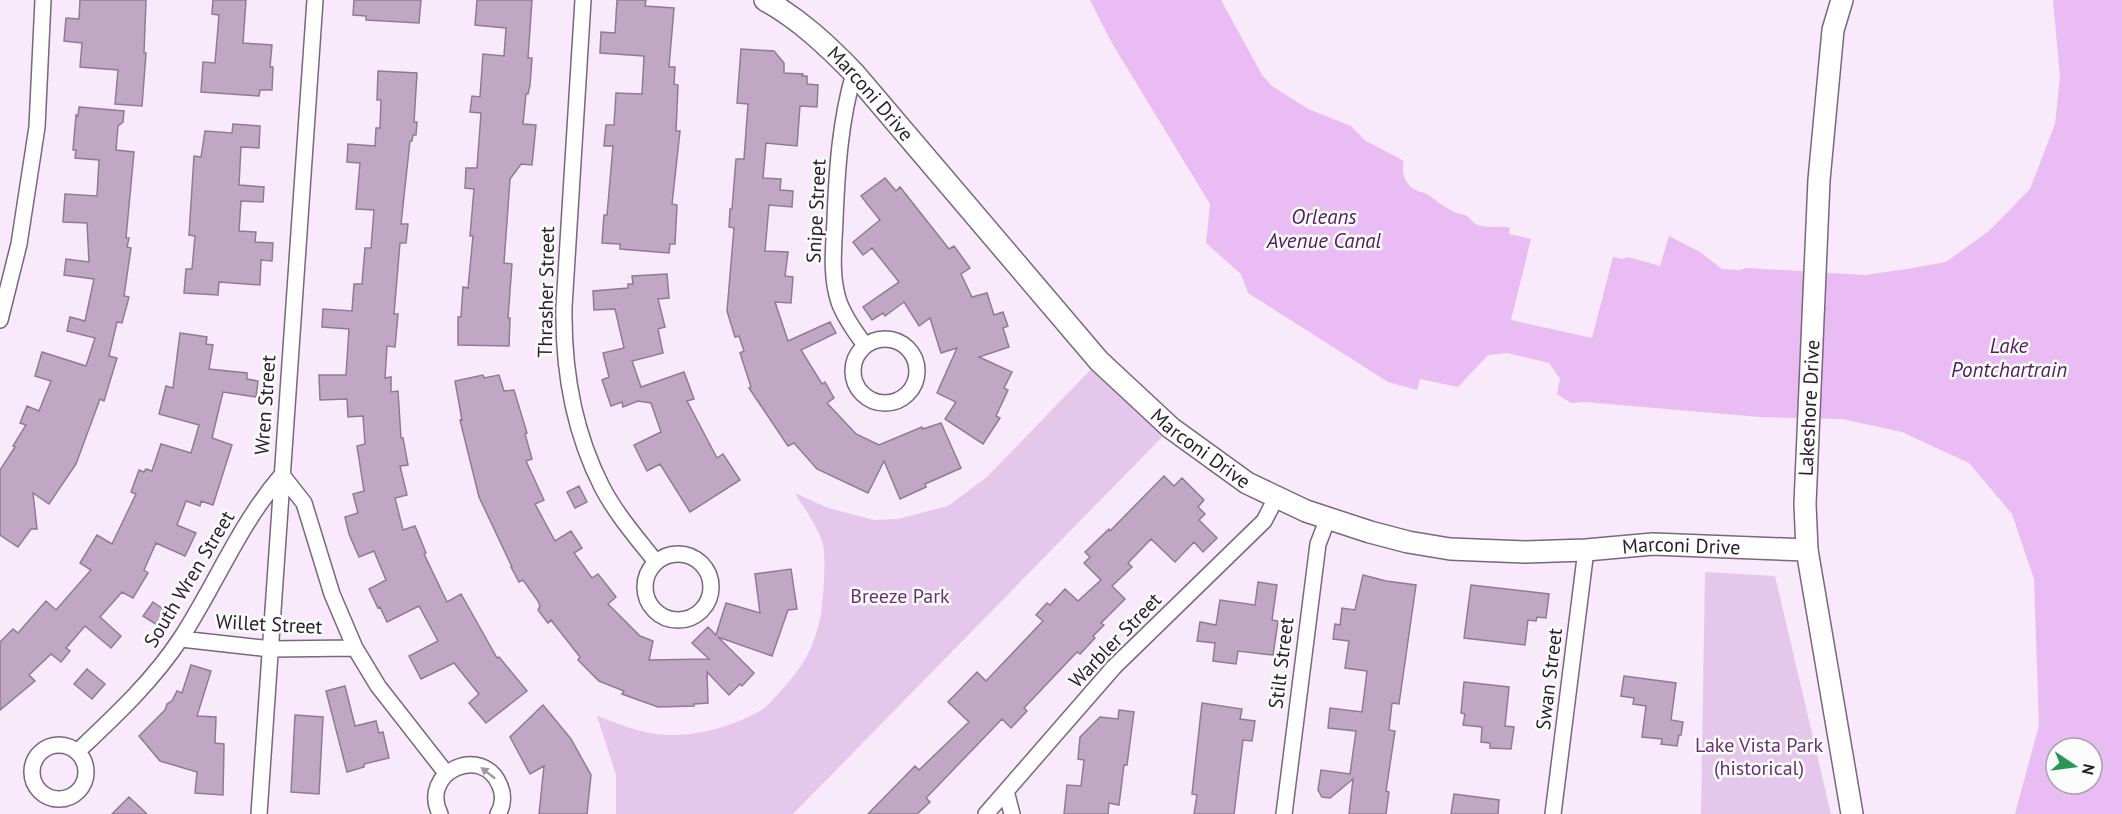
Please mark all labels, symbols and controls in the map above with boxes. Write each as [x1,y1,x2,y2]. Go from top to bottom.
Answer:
street label: Marconi Drive [822,41,919,147]
street label: Snipe Street [800,158,832,264]
water label: Orleans Avenue Canal [1266,203,1382,254]
street label: Thrasher Street [532,226,560,358]
water label: Lake Pontchartrain [1951,332,2067,383]
street label: Lakeshore Drive [1792,339,1826,477]
street label: Wren Street [249,354,281,456]
street label: Marconi Drive [1145,403,1256,494]
street label: South Wren Street [138,506,240,652]
street label: Marconi Drive [1621,531,1741,560]
park label: Breeze Park [850,583,950,609]
street label: Warbler Street [1063,587,1167,693]
street label: Willet Street [215,608,323,640]
street label: Stilt Street [1263,616,1300,710]
street label: Swan Street [1530,626,1568,732]
park label: Lake Vista Park (historical) [1695,732,1823,781]
north arrow [2044,736,2104,796]
text: N [2078,762,2100,777]
one-way arrow [481,767,497,779]

